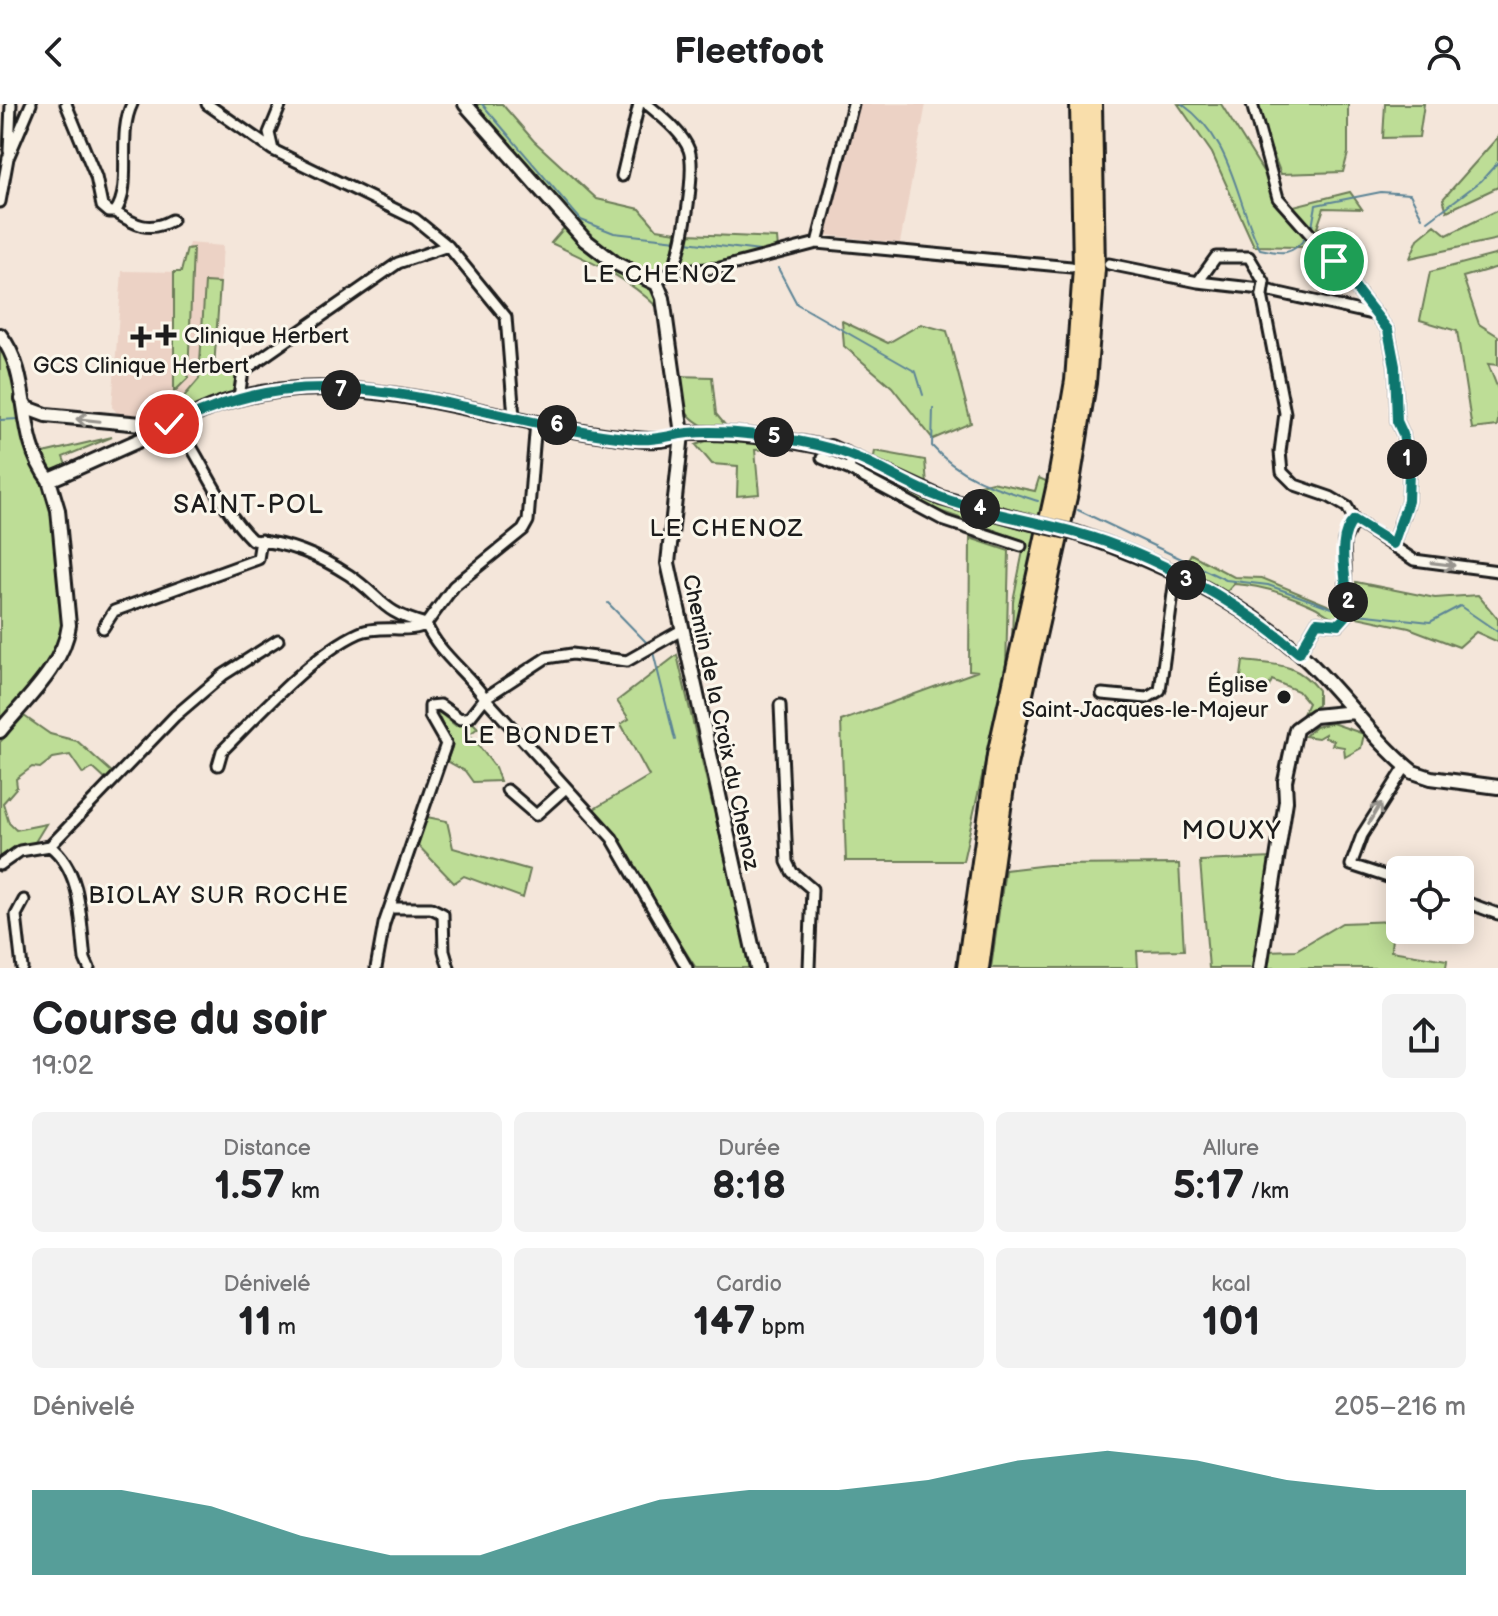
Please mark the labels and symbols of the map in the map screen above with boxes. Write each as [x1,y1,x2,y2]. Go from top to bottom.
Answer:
pin [1300,227,1368,295]
district label: LE CHENOZ [583,260,737,289]
place label: Clinique Herbert [184,323,349,350]
marker: Clinique Herbert [155,324,177,346]
marker: GCS Clinique Herbert [130,326,152,348]
place label: GCS Clinique Herbert [33,353,249,380]
pin: 7 [321,370,361,410]
pin [135,390,203,458]
pin: 6 [537,405,577,445]
one-way arrow [75,413,102,428]
pin: 5 [754,417,794,457]
pin: 1 [1387,439,1427,479]
pin: 4 [960,489,1000,529]
district label: SAINT-POL [173,490,325,521]
district label: LE CHENOZ [650,514,804,543]
one-way arrow [1430,557,1455,572]
pin: 3 [1166,560,1206,600]
street label: Chemin de la Croix du Chenoz [676,572,765,873]
pin: 2 [1328,582,1368,622]
place label: Église Saint-Jacques-le-Majeur [1022,671,1269,724]
marker: Église Saint-Jacques-le-Majeur [1275,688,1293,706]
district label: LE BONDET [463,721,617,750]
one-way arrow [1367,802,1383,825]
district label: MOUXY [1181,816,1283,847]
district label: BIOLAY SUR ROCHE [88,881,350,910]

